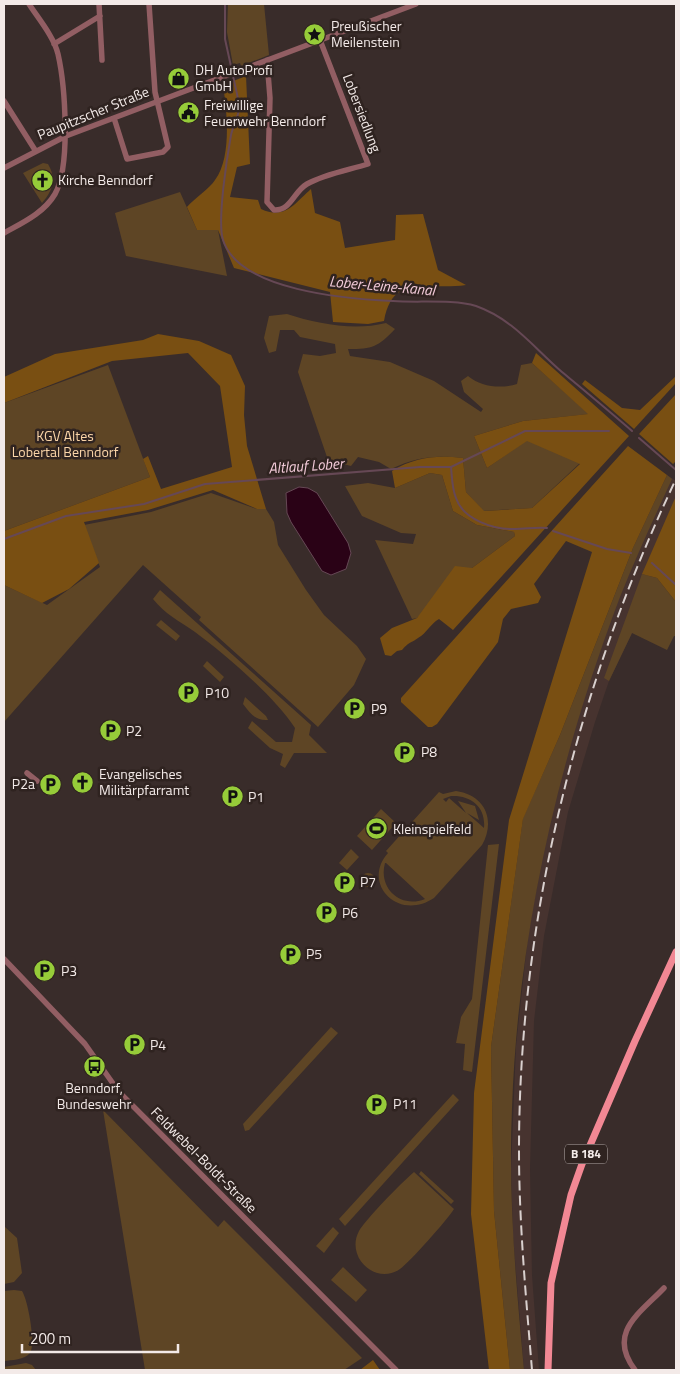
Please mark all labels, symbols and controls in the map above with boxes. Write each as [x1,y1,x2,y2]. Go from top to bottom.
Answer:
place label: Preußischer Meilenstein [331,15,402,52]
place icon: Preußischer Meilenstein [303,22,327,46]
place label: DH AutoProfi GmbH [195,59,273,96]
shop icon: DH AutoProfi GmbH [167,66,191,90]
street label: Lobersiedlung [338,70,387,155]
street label: Paupitzscher Straße [34,81,152,145]
place label: Freiwillige Feuerwehr Benndorf [204,94,326,131]
public building icon: Freiwillige Feuerwehr Benndorf [176,101,200,125]
church icon: Kirche Benndorf [30,168,54,192]
place label: Kirche Benndorf [58,169,153,190]
water label: Lober-Leine-Kanal [328,269,438,302]
park label: KGV Altes Lobertal Benndorf [12,425,119,462]
water label: Altlauf Lober [268,451,347,480]
parking icon: P10 [177,681,201,705]
place label: P10 [205,682,229,703]
parking icon: P9 [343,697,367,721]
place label: P9 [371,698,387,719]
parking icon: P2 [98,719,122,743]
place label: P2 [126,720,142,741]
parking icon: P8 [393,740,417,764]
place label: P8 [421,741,437,762]
place label: Evangelisches Militärpfarramt [99,763,189,800]
church icon: Evangelisches Militärpfarramt [71,770,95,794]
parking icon: P2a [39,772,63,796]
place label: P2a [12,773,35,794]
parking icon: P1 [220,785,244,809]
place label: P1 [248,786,264,807]
sports icon: Kleinspielfeld [365,817,389,841]
place label: Kleinspielfeld [393,818,471,839]
parking icon: P7 [332,870,356,894]
place label: P7 [360,871,376,892]
parking icon: P6 [314,901,338,925]
place label: P6 [342,902,358,923]
parking icon: P5 [278,942,302,966]
place label: P5 [306,943,322,964]
parking icon: P3 [33,959,57,983]
place label: P3 [61,960,77,981]
parking icon: P4 [122,1033,146,1057]
place label: P4 [150,1034,166,1055]
bus stop icon: Benndorf, Bundeswehr [82,1054,106,1078]
place label: Benndorf, Bundeswehr [57,1077,131,1114]
parking icon: P11 [365,1092,389,1116]
place label: P11 [393,1093,417,1114]
street label: Feldwebel-Boldt-Straße [146,1102,262,1218]
road number: B 184 [565,1144,607,1164]
scale bar [22,1322,179,1354]
text: 200 m [30,1327,71,1350]

